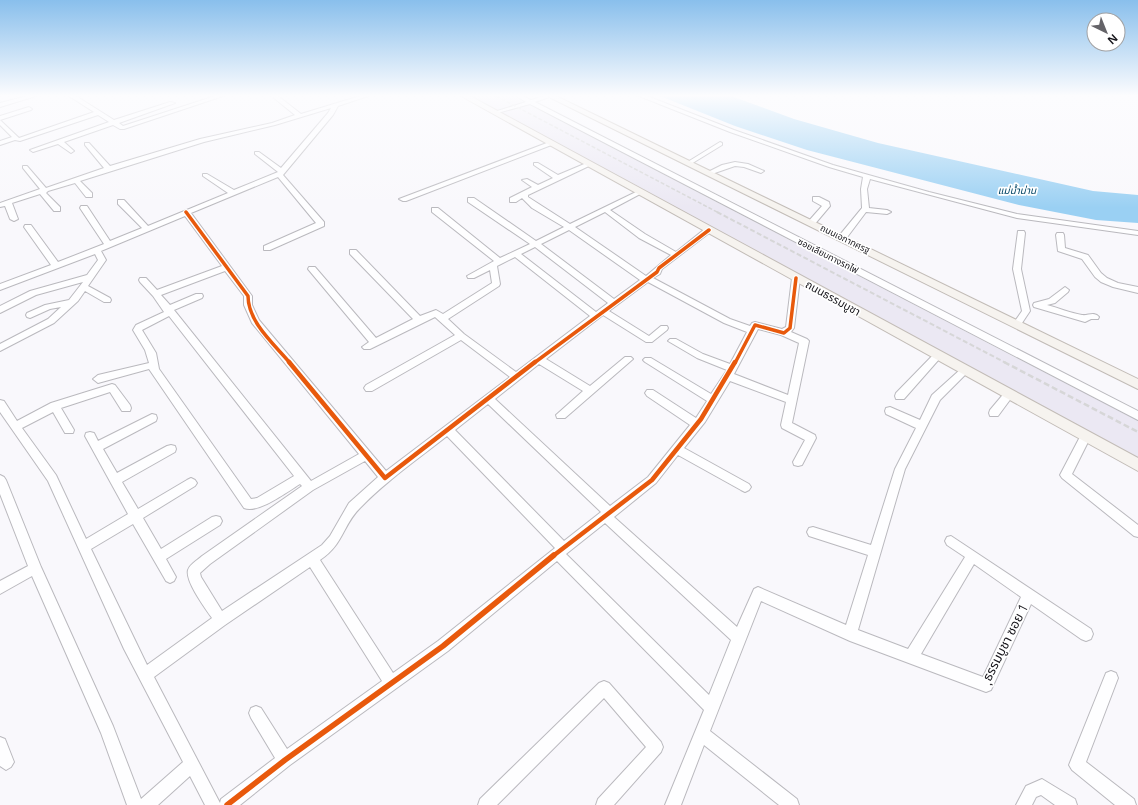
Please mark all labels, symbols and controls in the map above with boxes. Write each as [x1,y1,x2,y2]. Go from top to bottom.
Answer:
north arrow [1086,12,1126,52]
text: N [1105,31,1122,48]
water label: แม่น้ำน่าน [998,183,1037,197]
street label: ถนนเอกาทศรฐ [818,221,872,256]
street label: ซอยเลียบทางรถไฟ [796,235,861,276]
street label: ถนนธรรมบูชา [803,276,863,319]
street label: ุธรรมบูชา ซอย 1 [976,600,1032,686]

